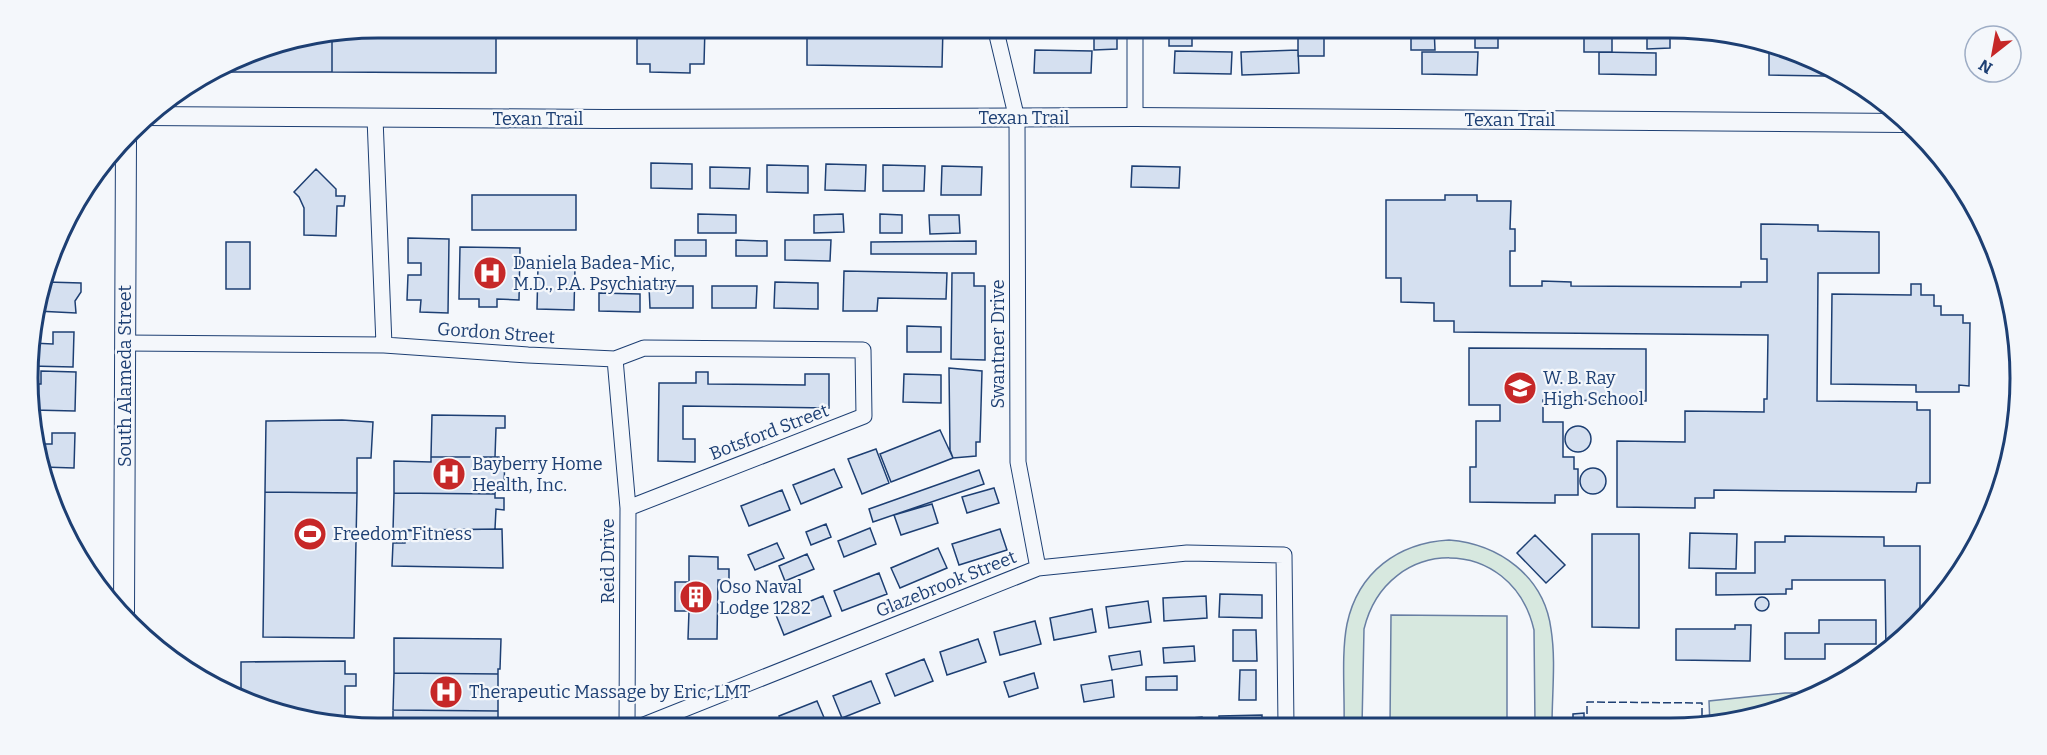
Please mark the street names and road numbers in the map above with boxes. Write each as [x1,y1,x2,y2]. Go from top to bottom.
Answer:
street label: Texan Trail [978,107,1070,129]
street label: Texan Trail [492,108,584,130]
street label: Texan Trail [1464,109,1556,131]
street label: Swantner Drive [987,279,1009,409]
street label: South Alameda Street [114,284,136,467]
street label: Gordon Street [436,318,556,348]
street label: Botsford Street [706,399,832,465]
street label: Reid Drive [597,518,619,604]
street label: Glazebrook Street [873,546,1020,622]

